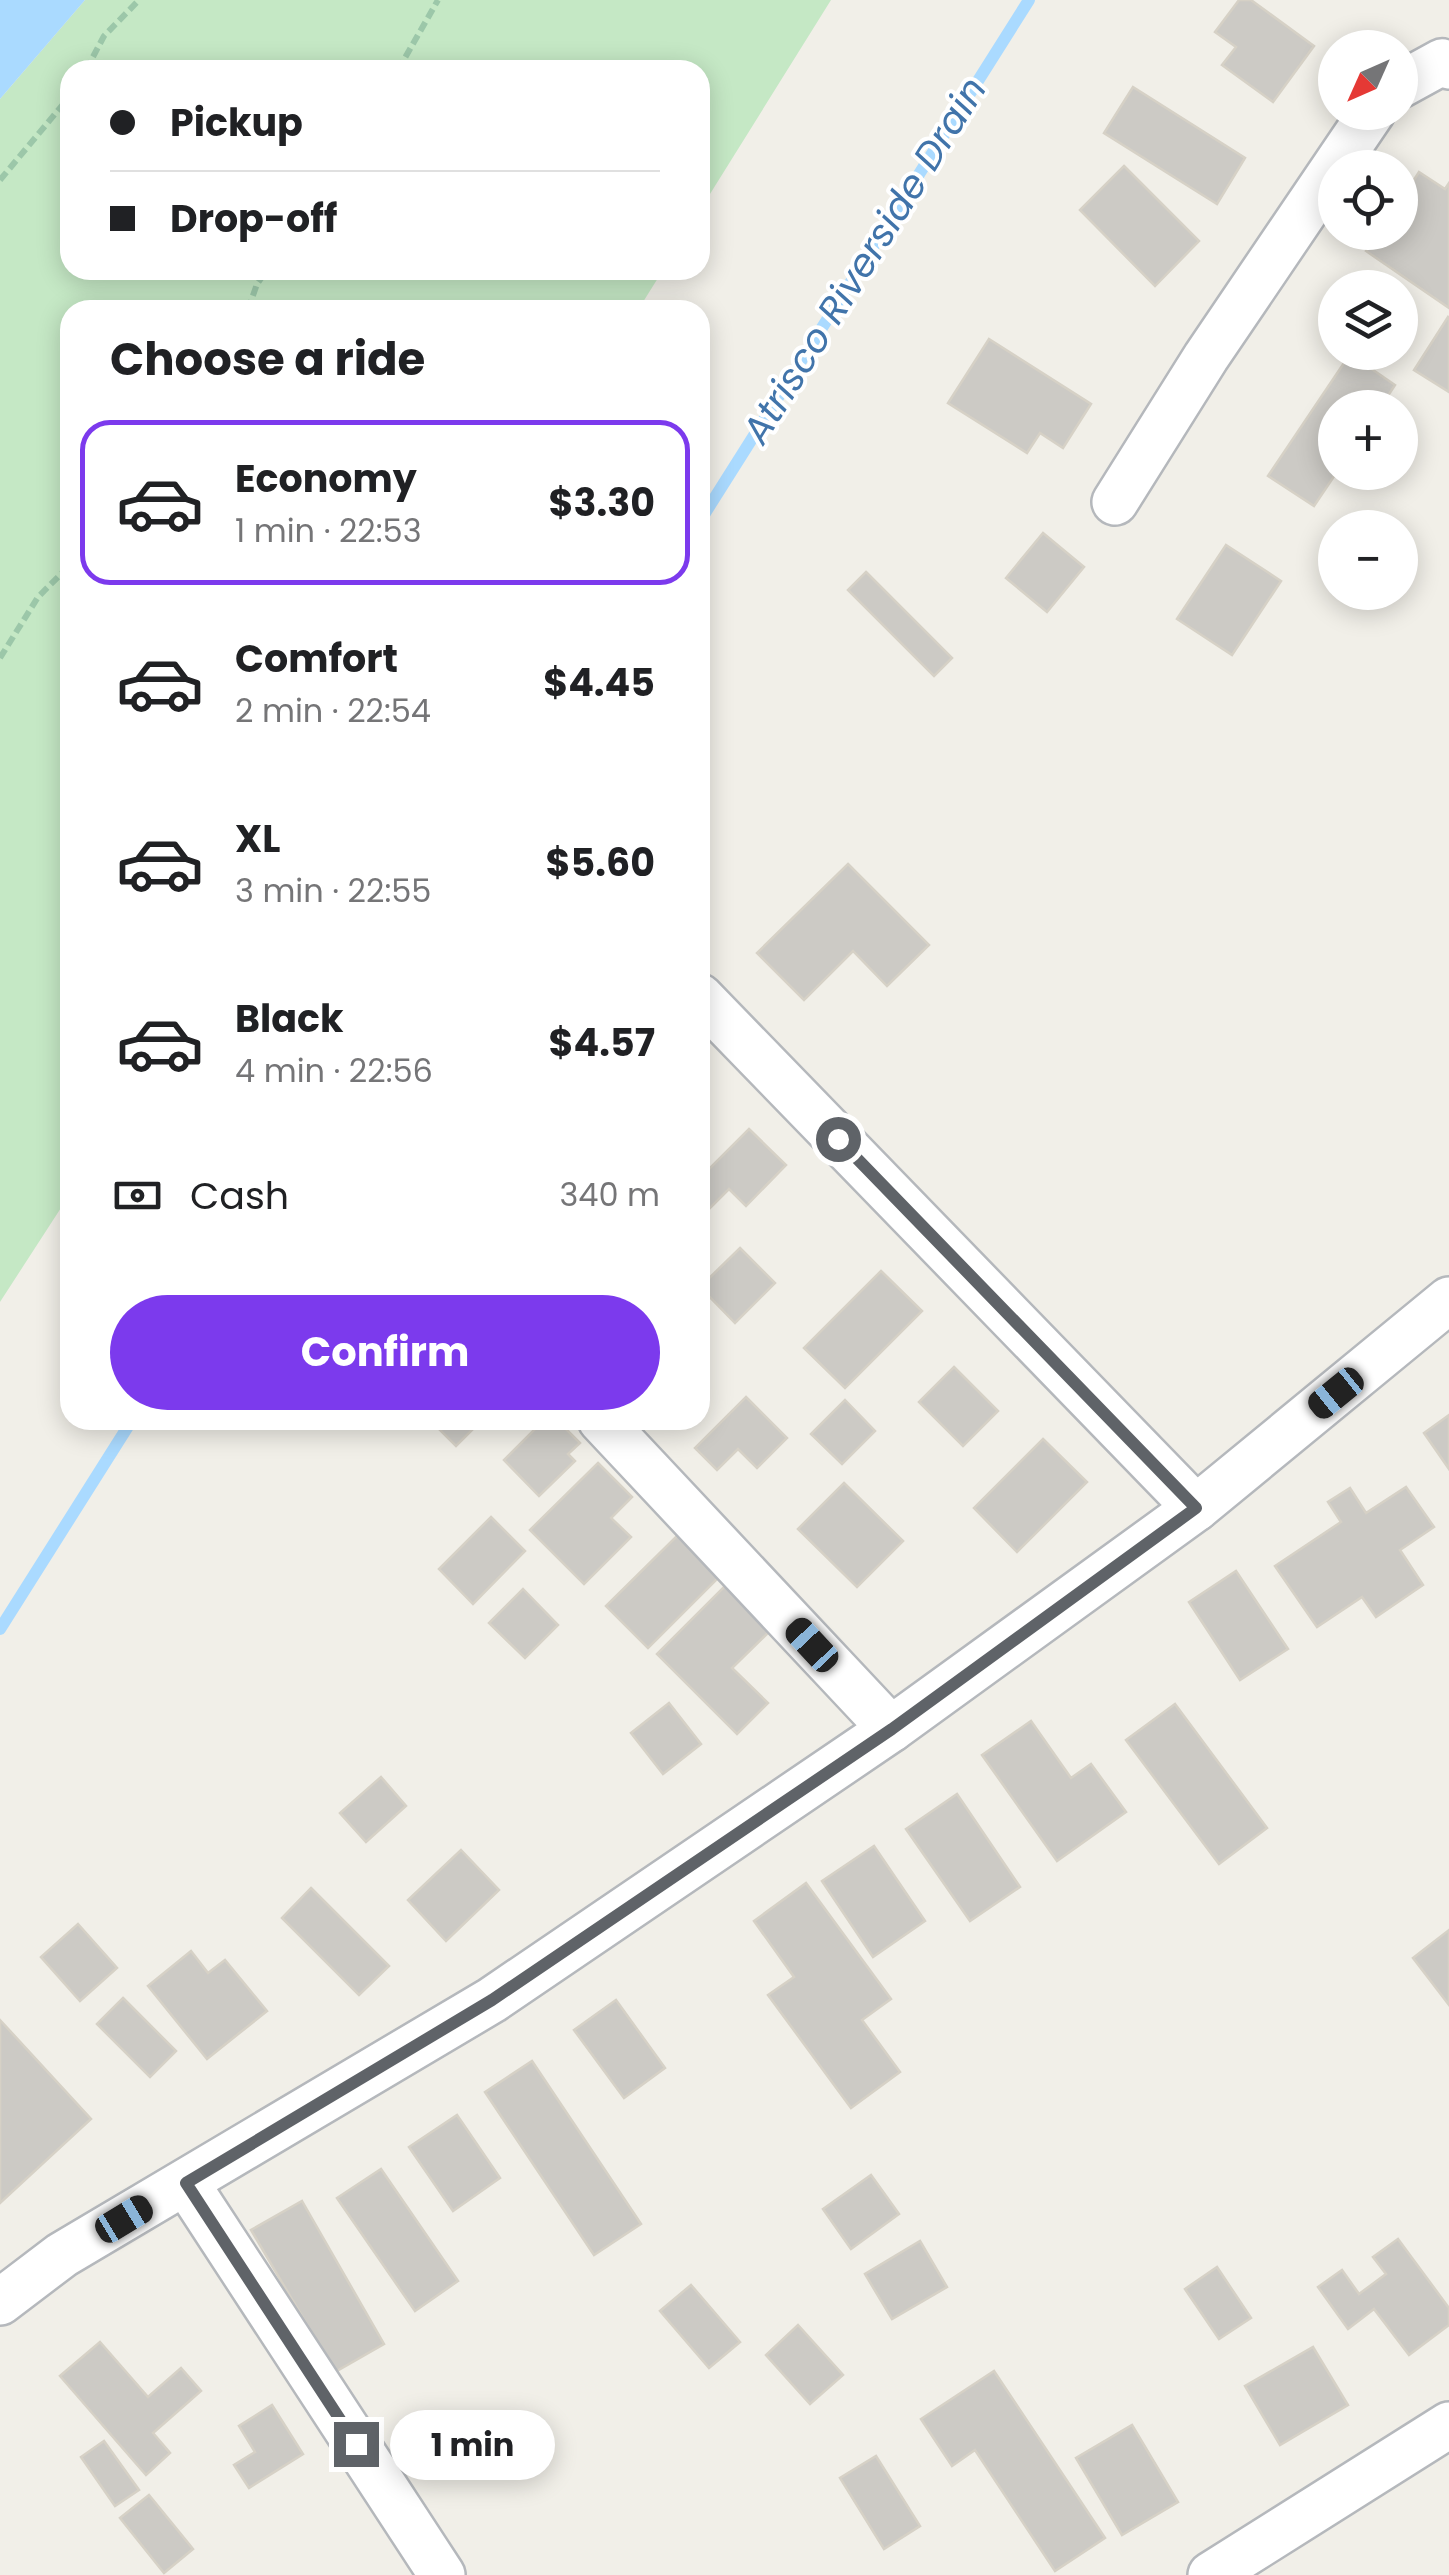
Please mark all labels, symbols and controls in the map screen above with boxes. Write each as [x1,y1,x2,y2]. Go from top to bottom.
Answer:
north arrow [1318,30,1418,130]
map controls [1318,30,1418,610]
water label: Atrisco Riverside Drain [729,67,999,454]
text: Pickup [170,96,303,149]
button: locate [1318,150,1418,250]
text: Drop-off [170,192,338,245]
button: layers [1318,270,1418,370]
text: Choose a ride [110,328,425,391]
button: + [1318,390,1418,490]
text: Economy [235,452,417,505]
icon: car [115,458,205,548]
text: $3.30 [549,476,655,529]
text: 1 min · 22:53 [235,508,422,553]
button: − [1318,510,1418,610]
text: Comfort [235,632,398,685]
icon: car [115,638,205,728]
text: $4.45 [543,656,655,709]
text: 2 min · 22:54 [235,688,431,733]
text: XL [235,812,280,865]
icon: car [115,818,205,908]
text: $5.60 [546,836,655,889]
text: 3 min · 22:55 [235,868,431,913]
text: Black [235,992,344,1045]
icon: car [115,998,205,1088]
text: $4.57 [549,1016,655,1069]
text: 4 min · 22:56 [235,1048,433,1093]
route start [816,1117,861,1162]
icon: cash [110,1168,165,1223]
text: Cash [190,1169,289,1222]
text: 340 m [559,1172,660,1217]
button: Confirm [110,1295,660,1410]
car [1303,1362,1369,1424]
car [781,1613,843,1677]
car [91,2191,157,2247]
callout: 1 min [391,2409,556,2479]
route end [334,2422,379,2467]
text: 1 min [431,2422,514,2467]

